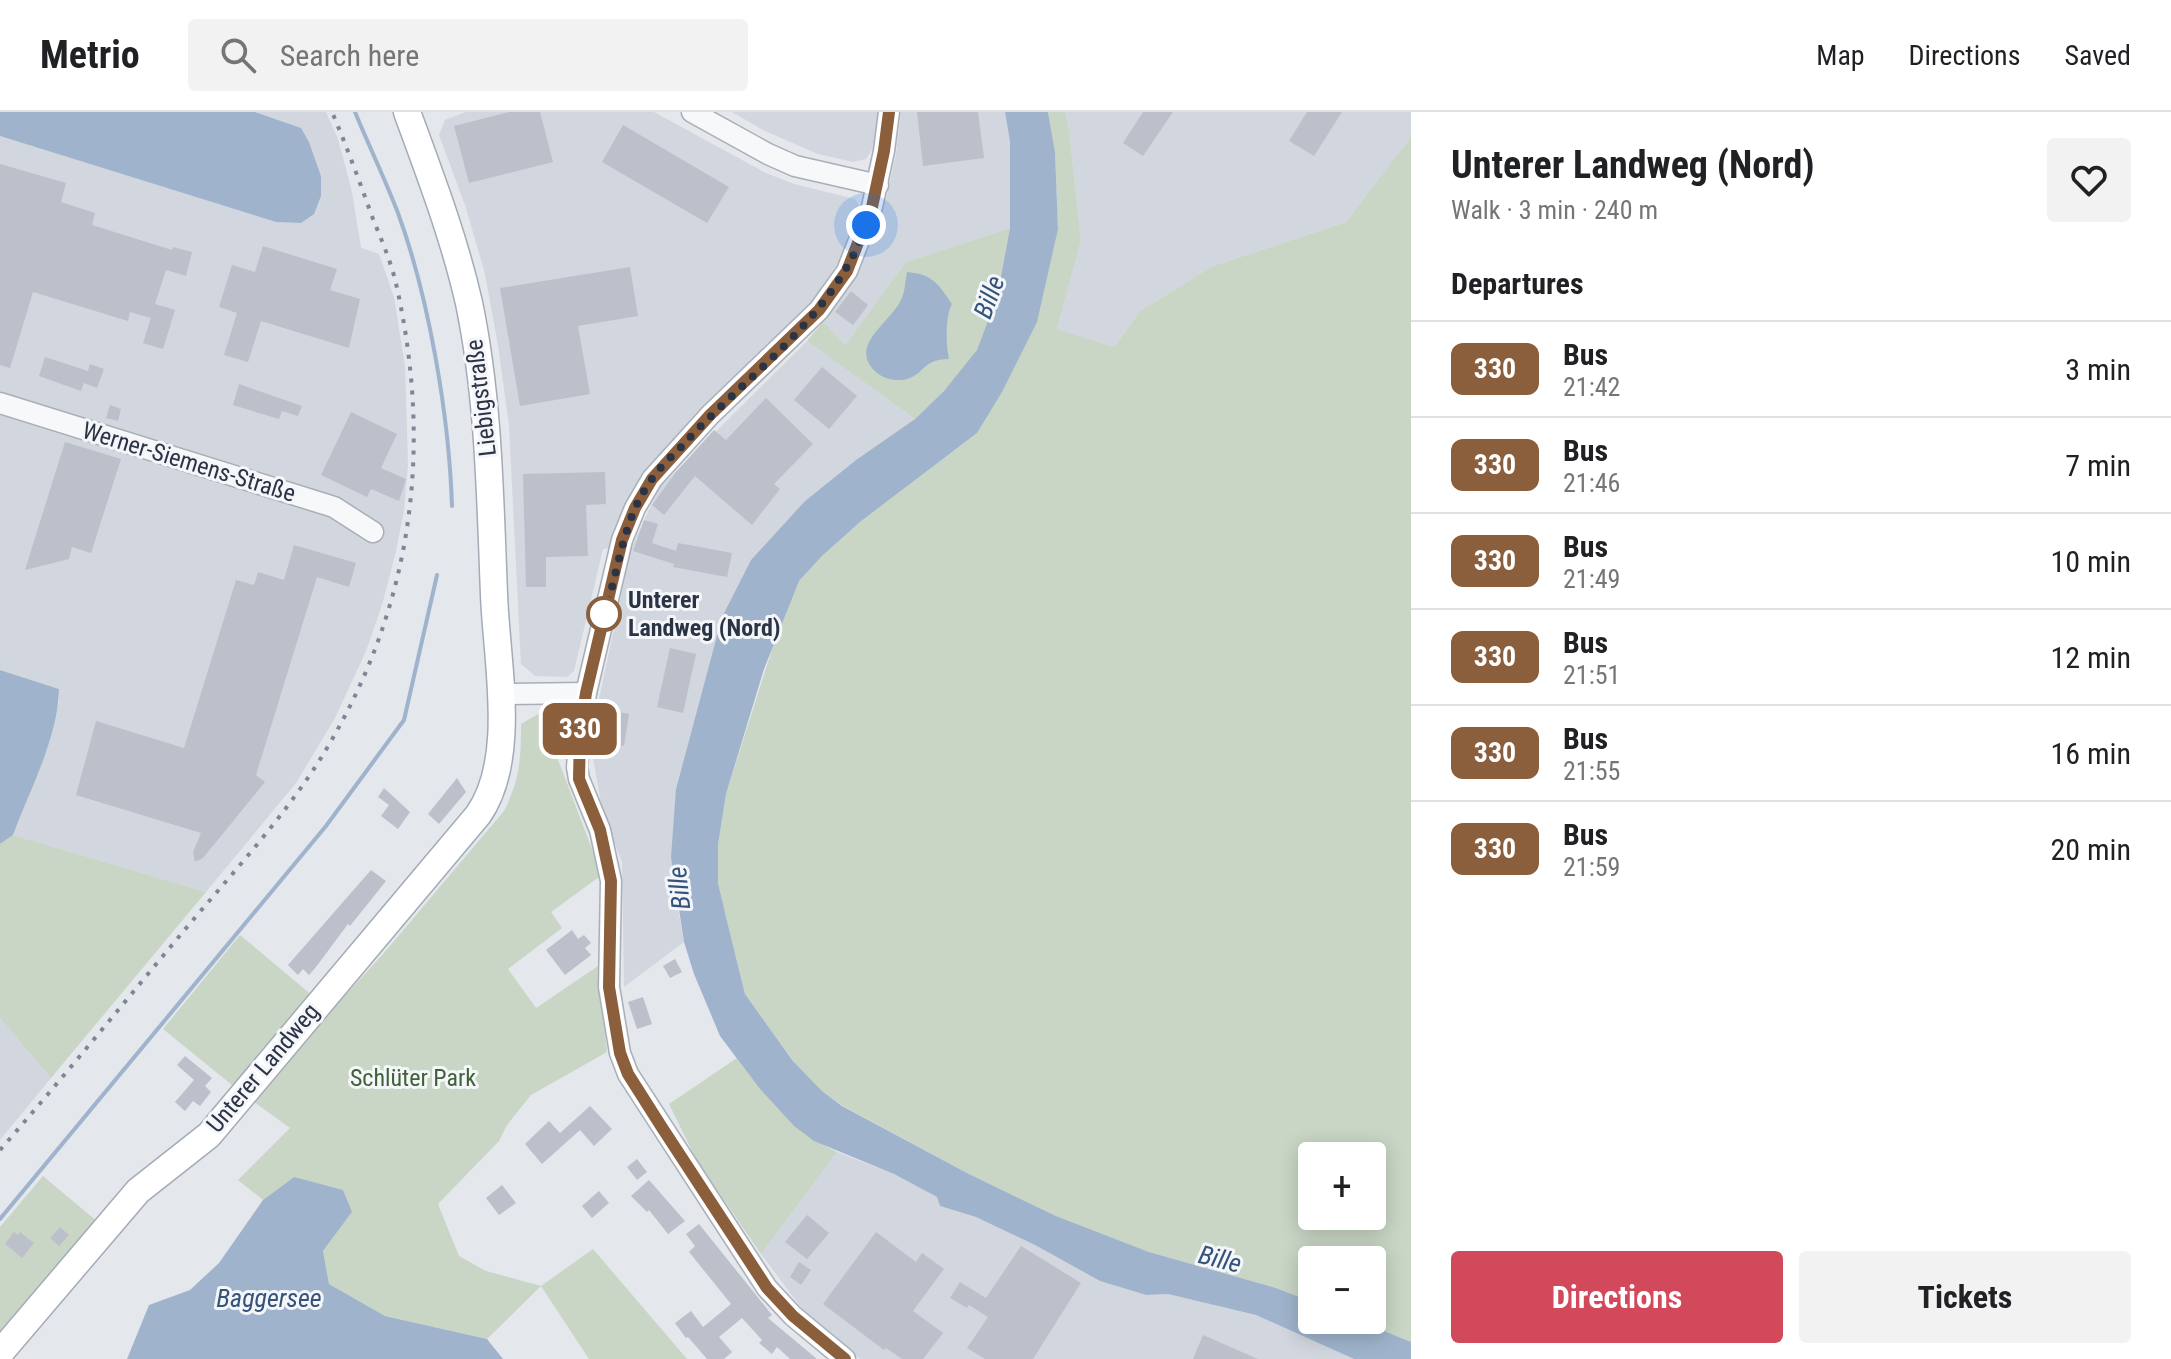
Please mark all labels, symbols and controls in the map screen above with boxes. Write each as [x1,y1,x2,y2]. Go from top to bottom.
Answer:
search box [188,19,748,91]
text: Metrio [40,33,140,77]
icon: search [216,33,260,77]
text: Search here [280,38,419,73]
text: Map [1816,39,1865,72]
text: Directions [1909,39,2020,72]
text: Saved [2064,39,2131,72]
button: heart [2047,138,2131,222]
text: Unterer Landweg (Nord) [1451,143,1815,187]
text: Walk · 3 min · 240 m [1451,195,1658,225]
your location [846,205,886,245]
text: Departures [1451,266,1584,301]
water label: Bille [968,272,1010,322]
text: Bus [1563,337,1608,372]
street label: Liebigstraße [460,338,502,458]
text: 330 [1474,352,1516,385]
text: 3 min [2065,352,2131,387]
text: 21:42 [1563,372,1620,402]
street label: Werner-Siemens-Straße [79,416,299,508]
text: Bus [1563,433,1608,468]
text: 330 [1474,448,1516,481]
text: 7 min [2065,448,2131,483]
text: 21:46 [1563,468,1620,498]
text: Bus [1563,529,1608,564]
text: 330 [1474,544,1516,577]
text: 10 min [2050,544,2131,579]
text: 21:49 [1563,564,1620,594]
place label: Unterer Landweg (Nord) [628,586,781,642]
marker: Unterer Landweg (Nord) [587,597,621,631]
text: Bus [1563,625,1608,660]
text: 330 [1474,640,1516,673]
text: 12 min [2050,640,2131,675]
text: 21:51 [1563,660,1620,690]
line badge: 330 [534,703,626,755]
text: 330 [559,712,601,745]
text: Bus [1563,721,1608,756]
text: 330 [1474,736,1516,769]
text: 16 min [2050,736,2131,771]
text: 21:55 [1563,756,1620,786]
text: Bus [1563,817,1608,852]
text: 330 [1474,832,1516,865]
text: 20 min [2050,832,2131,867]
text: 21:59 [1563,852,1620,882]
water label: Bille [662,865,696,911]
street label: Unterer Landweg [201,998,325,1138]
park label: Schlüter Park [350,1064,476,1092]
map controls [1298,1142,1386,1334]
button: + [1298,1142,1386,1230]
water label: Bille [1196,1239,1244,1279]
button: − [1298,1246,1386,1334]
button: Directions [1451,1251,1783,1343]
button: Tickets [1799,1251,2131,1343]
water label: Baggersee [216,1283,322,1313]

